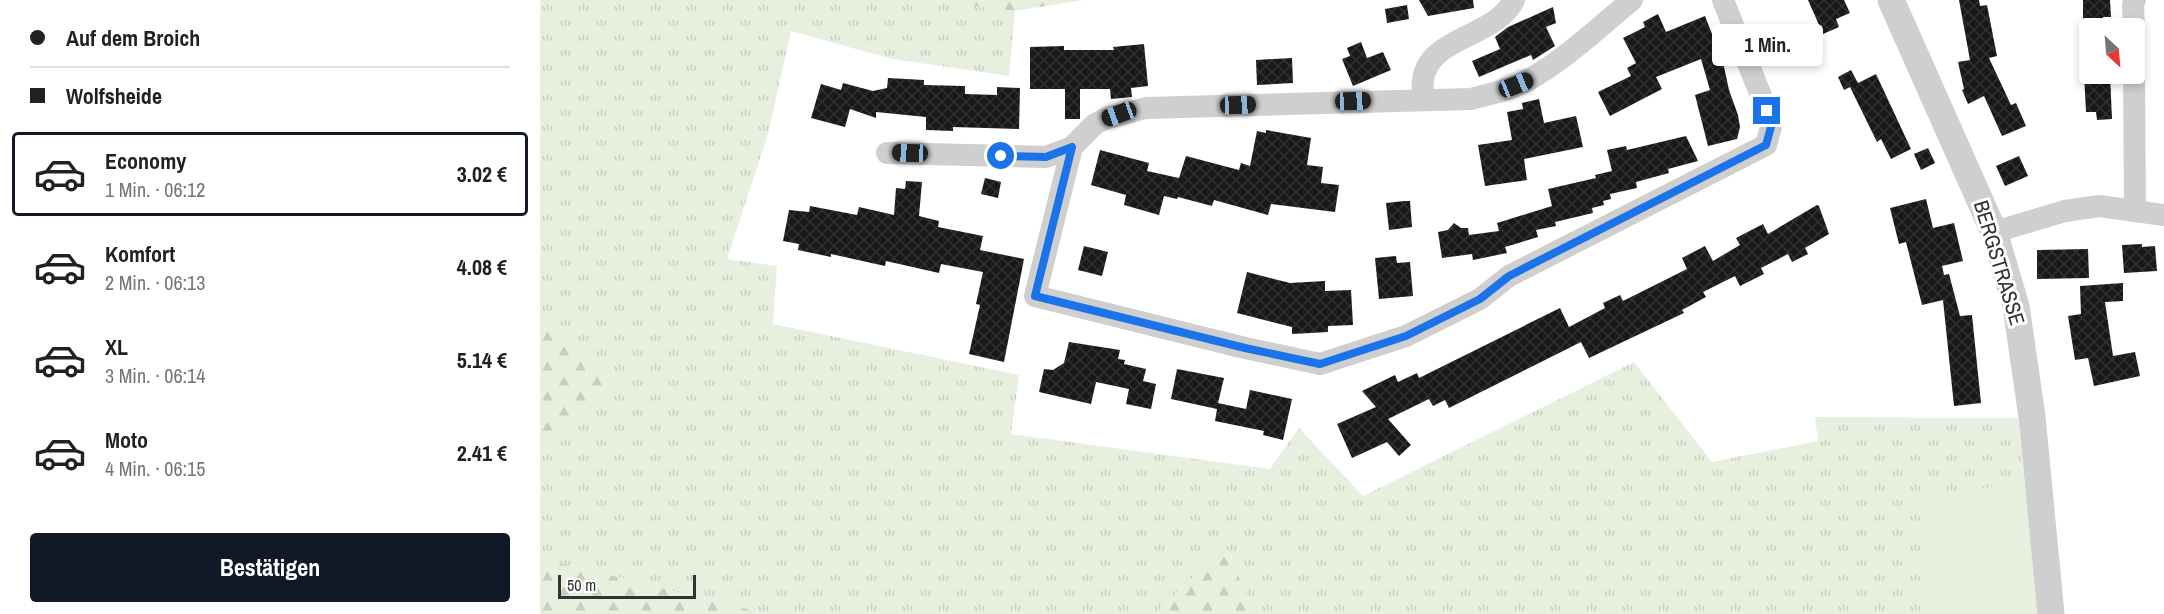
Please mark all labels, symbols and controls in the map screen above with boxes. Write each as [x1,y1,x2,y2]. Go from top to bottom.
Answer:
north arrow [2079,18,2145,84]
map controls [2079,18,2145,84]
text: Auf dem Broich [66,23,200,53]
callout: 1 Min. [1712,24,1822,66]
text: 1 Min. [1744,31,1791,58]
car [1496,70,1536,100]
text: Wolfsheide [66,81,162,111]
car [1335,91,1371,111]
car [1220,95,1256,115]
route end [1753,97,1780,124]
car [1099,99,1139,129]
route start [987,142,1014,169]
car [892,143,928,163]
text: Economy [105,146,186,176]
icon: car [33,147,87,201]
text: 3.02 € [457,159,507,189]
text: 1 Min. · 06:12 [105,176,205,203]
street label: BERGSTRASSE [1967,197,2032,329]
text: Komfort [105,239,175,269]
icon: car [33,240,87,294]
text: 4.08 € [457,252,507,282]
text: 2 Min. · 06:13 [105,269,205,296]
text: XL [105,332,128,362]
icon: car [33,333,87,387]
text: 5.14 € [457,345,507,375]
text: 3 Min. · 06:14 [105,362,205,389]
text: Moto [105,425,148,455]
icon: car [33,426,87,480]
text: 2.41 € [457,438,507,468]
text: 4 Min. · 06:15 [105,455,205,482]
button: Bestätigen [30,533,510,602]
scale bar [558,572,696,600]
text: 50 m [567,574,596,596]

